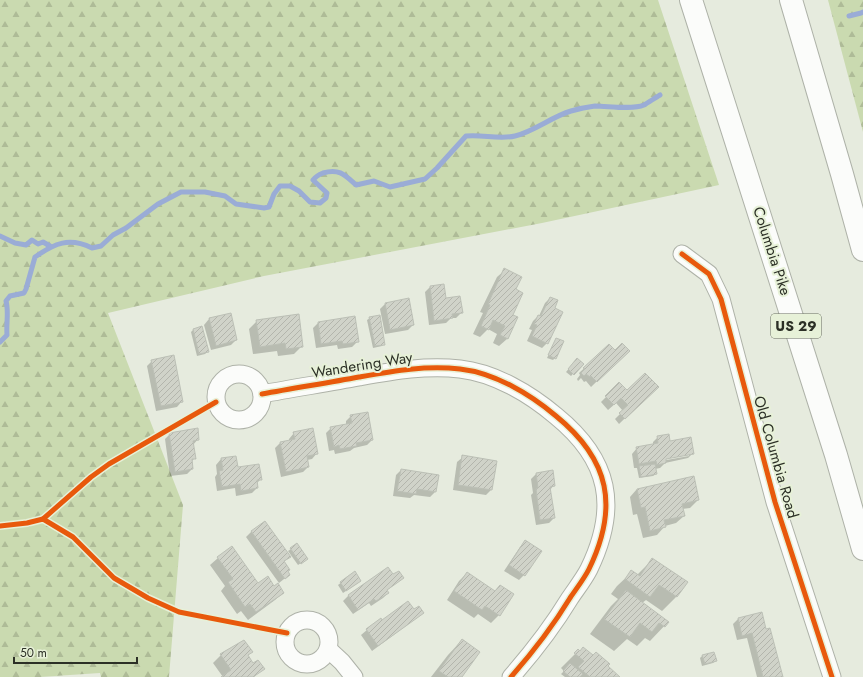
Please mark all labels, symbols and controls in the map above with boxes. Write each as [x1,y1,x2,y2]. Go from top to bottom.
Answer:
street label: Columbia Pike [747,204,797,298]
road number: US 29 [771,314,821,338]
street label: Wandering Way [310,346,414,384]
street label: Old Columbia Road [748,393,804,521]
scale bar [14,639,137,665]
text: 50 m [20,644,47,662]

